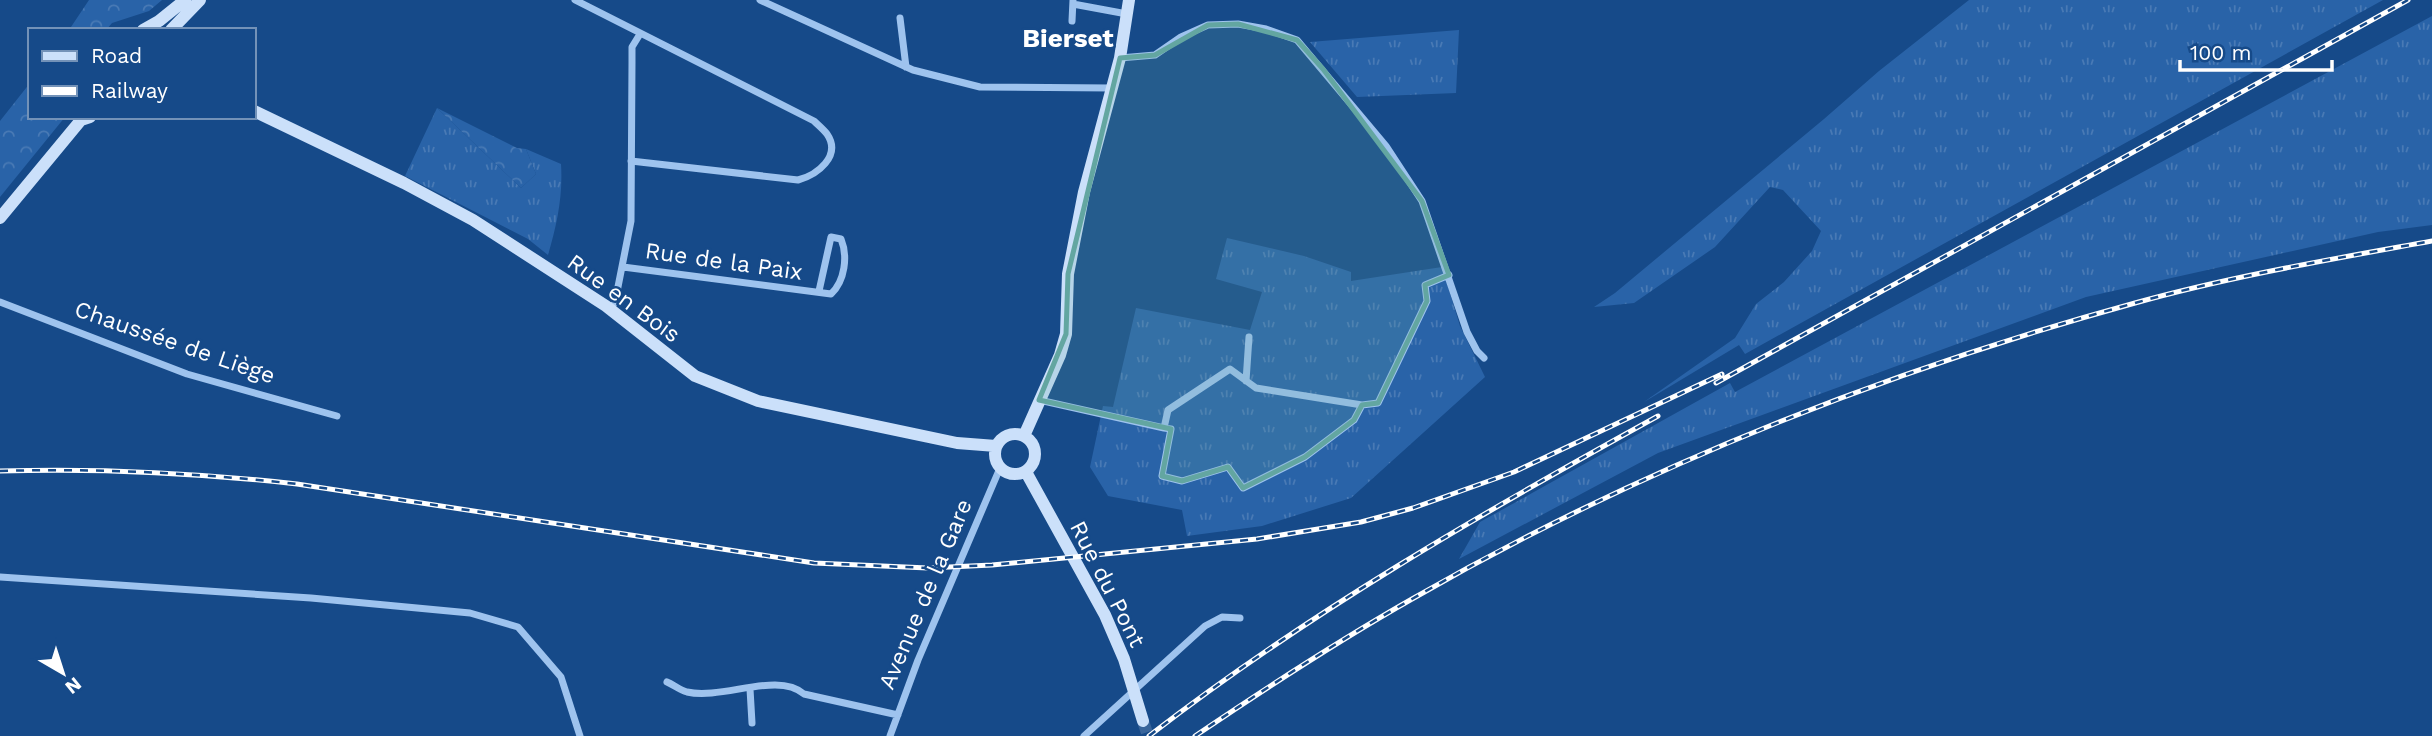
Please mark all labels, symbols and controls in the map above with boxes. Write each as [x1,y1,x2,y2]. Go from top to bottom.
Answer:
district label: Bierset [1022,23,1114,53]
legend [28,28,256,119]
scale bar [2180,28,2332,72]
text: 100 m [2190,40,2252,65]
text: Road [91,43,142,68]
text: Railway [91,78,168,103]
street label: Rue de la Paix [643,237,804,286]
street label: Rue en Bois [562,248,685,348]
street label: Chaussée de Liège [71,296,279,389]
street label: Avenue de la Gare [873,495,978,693]
street label: Rue du Pont [1064,517,1151,652]
north arrow [28,638,98,708]
text: N [61,672,86,699]

